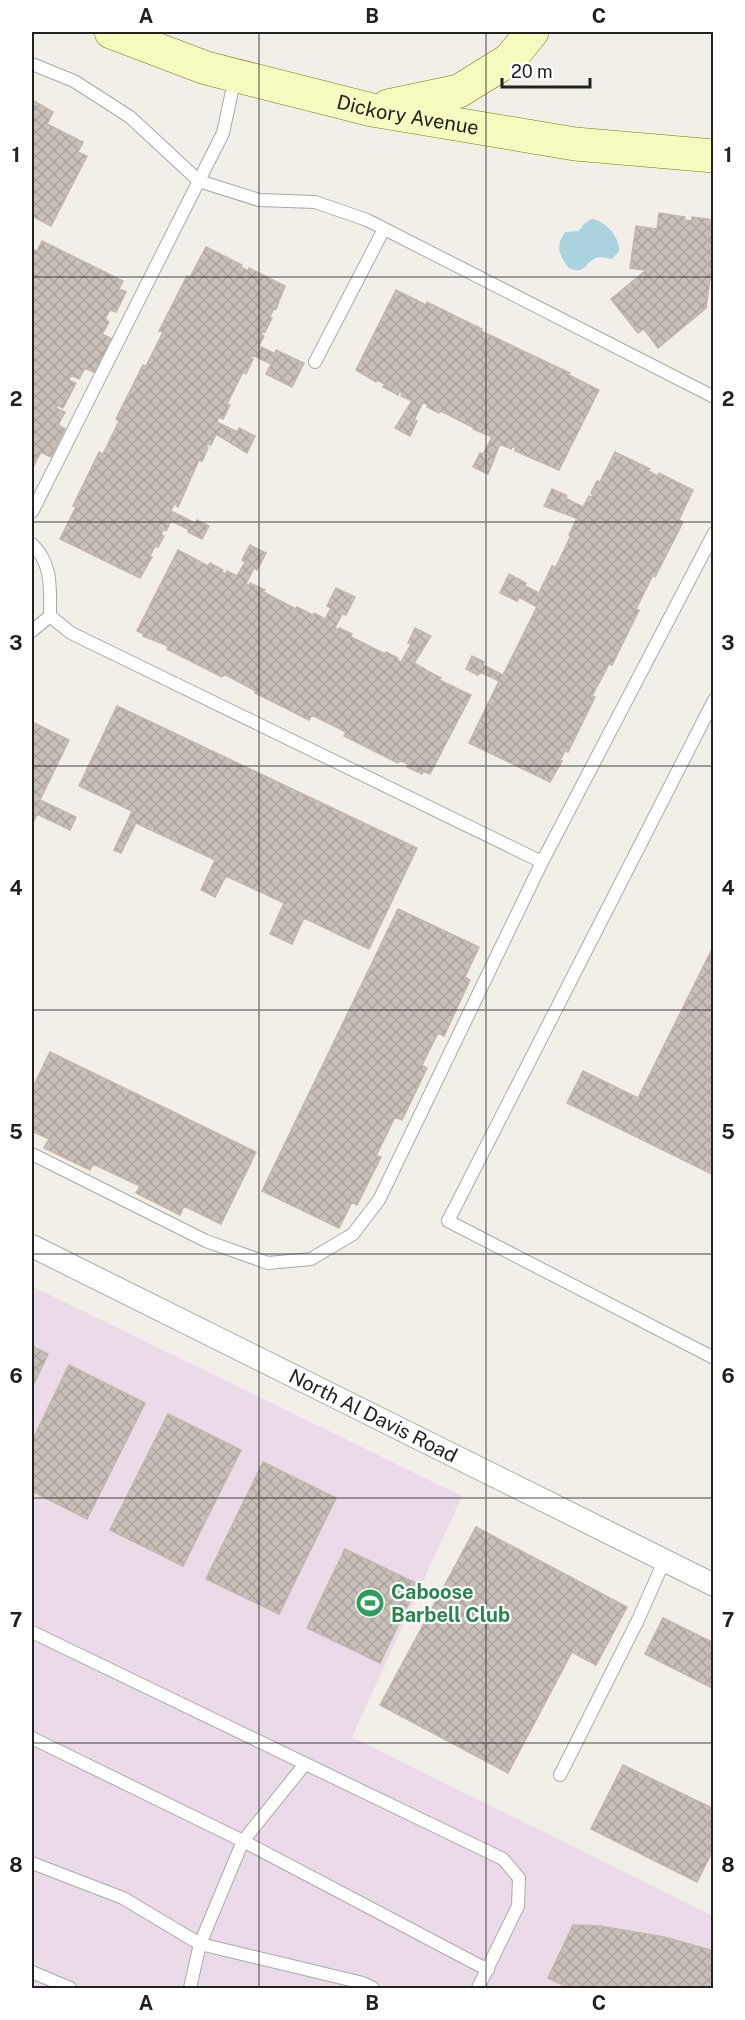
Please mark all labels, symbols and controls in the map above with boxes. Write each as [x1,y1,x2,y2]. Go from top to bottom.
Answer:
text: A [139,4,153,28]
text: B [365,4,379,28]
text: C [592,4,606,28]
scale bar [502,51,590,89]
text: 20 m [511,61,553,82]
street label: Dickory Avenue [334,90,481,140]
text: 1 [12,143,20,167]
text: 1 [724,143,732,167]
text: 2 [10,387,22,411]
text: 2 [722,387,734,411]
text: 3 [9,631,23,655]
text: 3 [721,631,735,655]
text: 4 [9,876,23,900]
text: 4 [721,876,735,900]
text: 5 [9,1120,23,1144]
text: 5 [721,1120,735,1144]
text: 6 [9,1364,23,1388]
street label: North Al Davis Road [285,1364,461,1468]
text: 6 [721,1364,735,1388]
place label: Caboose Barbell Club [391,1580,510,1627]
sports icon: Caboose Barbell Club [354,1587,386,1619]
text: 7 [10,1608,22,1632]
text: 7 [722,1608,734,1632]
text: 8 [9,1853,23,1877]
text: 8 [721,1853,735,1877]
text: A [139,1991,153,2015]
text: B [365,1991,379,2015]
text: C [592,1991,606,2015]

